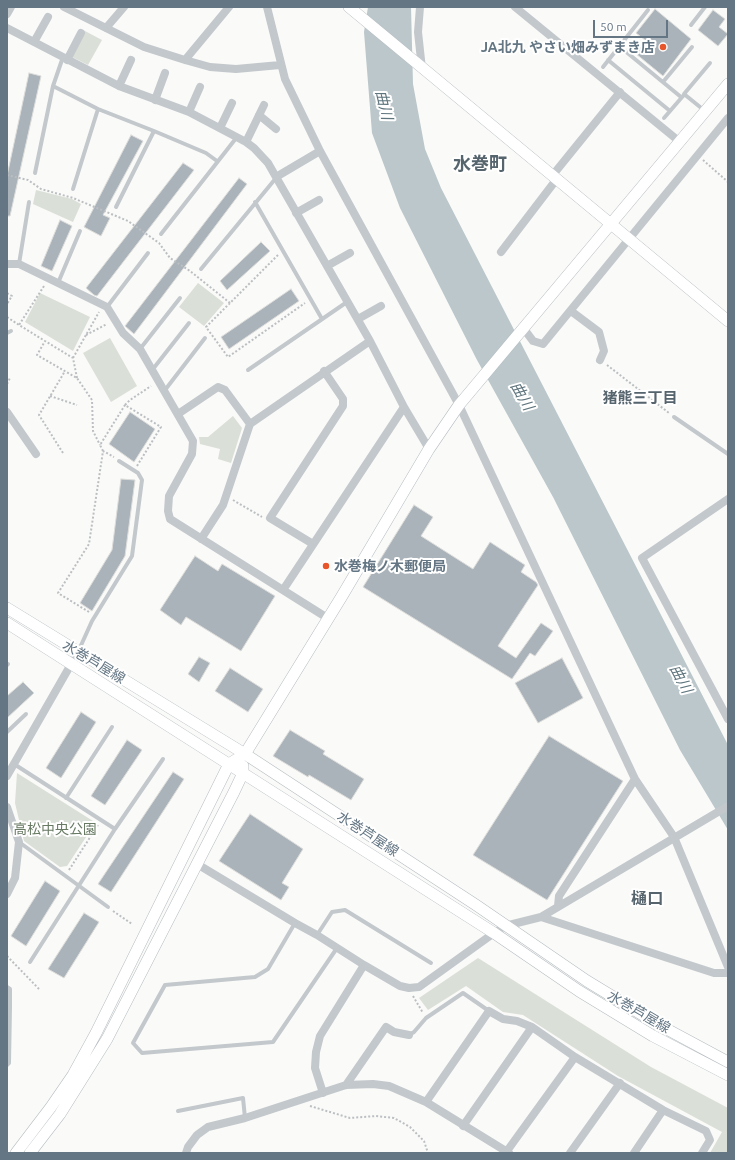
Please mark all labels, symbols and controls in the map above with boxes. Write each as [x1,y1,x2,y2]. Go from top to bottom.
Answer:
scale bar [595,12,670,38]
text: 50 m [600,20,627,33]
place label: JA北九 やさい畑みずまき店 [481,39,655,55]
marker: JA北九 やさい畑みずまき店 [658,42,668,52]
water label: 曲川 [372,88,396,122]
district label: 水巻町 [453,153,507,175]
water label: 曲川 [507,379,537,413]
district label: 猪熊三丁目 [603,389,677,407]
place label: 水巻梅ノ木郵便局 [334,558,446,574]
marker: 水巻梅ノ木郵便局 [321,561,331,571]
street label: 水巻芦屋線 [60,637,128,687]
water label: 曲川 [666,662,696,696]
street label: 水巻芦屋線 [334,808,402,860]
park label: 高松中央公園 [13,821,97,837]
district label: 樋口 [631,889,663,909]
street label: 水巻芦屋線 [604,987,674,1037]

